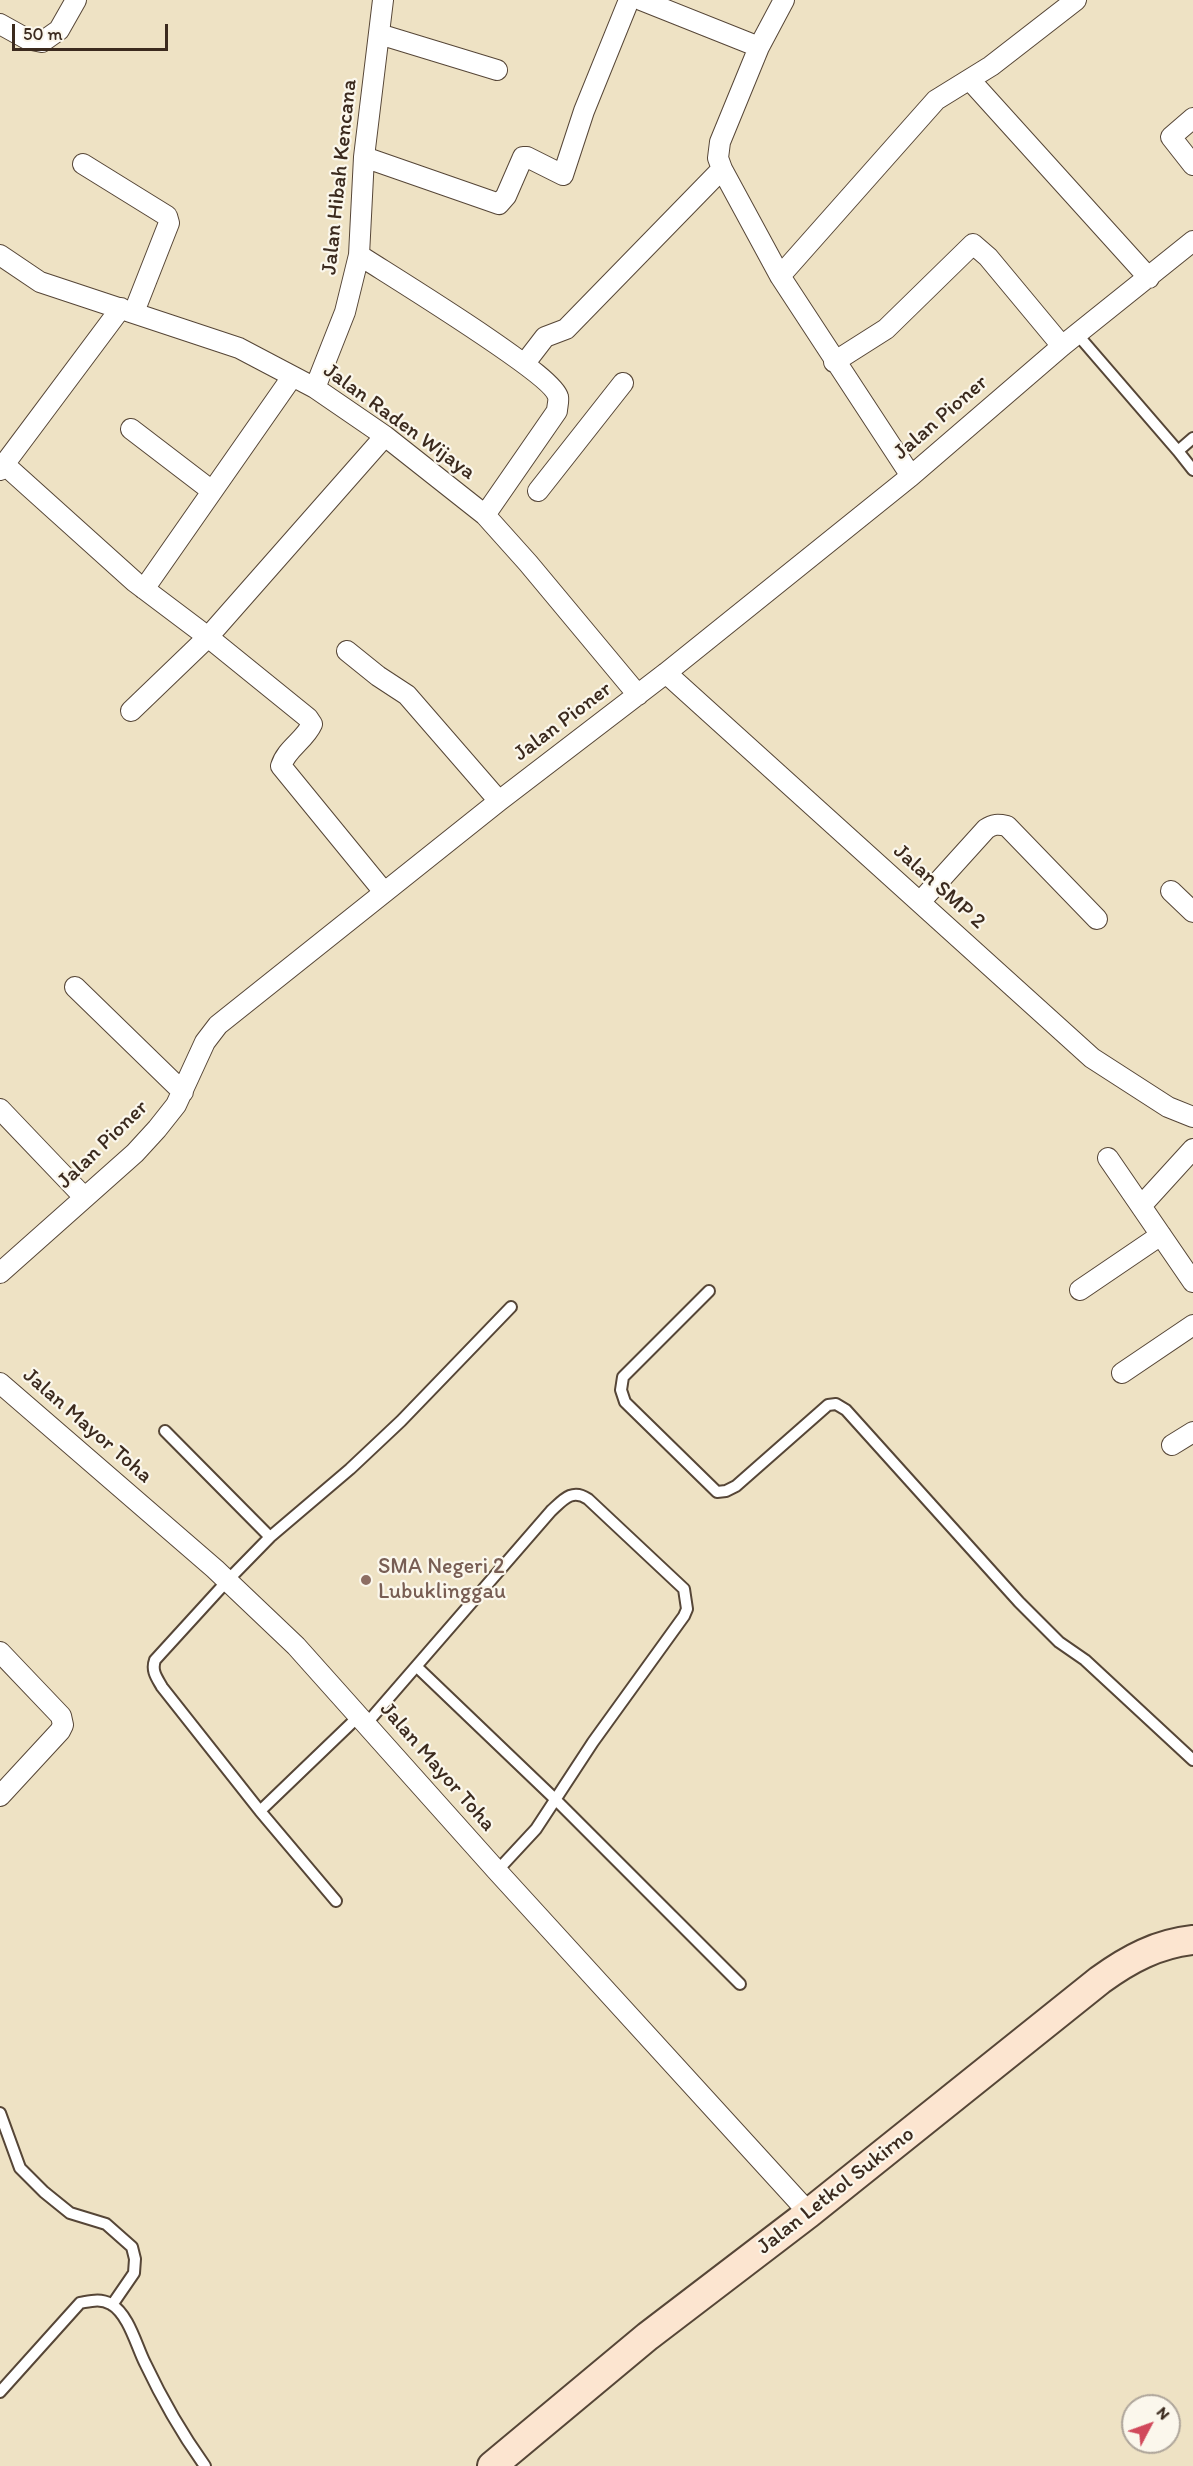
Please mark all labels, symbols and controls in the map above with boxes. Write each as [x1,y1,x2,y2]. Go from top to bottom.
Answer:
scale bar [15,12,171,50]
text: 50 m [23,23,63,45]
street label: Jalan Hibah Kencana [317,78,363,276]
street label: Jalan Raden Wijaya [318,358,480,486]
street label: Jalan Pioner [889,370,993,466]
street label: Jalan Pioner [509,677,617,767]
street label: Jalan SMP 2 [887,839,991,935]
street label: Jalan Pioner [52,1095,154,1195]
street label: Jalan Mayor Toha [17,1363,157,1489]
place label: SMA Negeri 2 Lubuklinggau [378,1554,506,1606]
marker: SMA Negeri 2 Lubuklinggau [359,1573,373,1587]
street label: Jalan Mayor Toha [374,1697,500,1837]
street label: Jalan Letkol Sukirno [752,2121,920,2261]
north arrow [1121,2394,1181,2454]
text: N [1153,2403,1174,2423]

